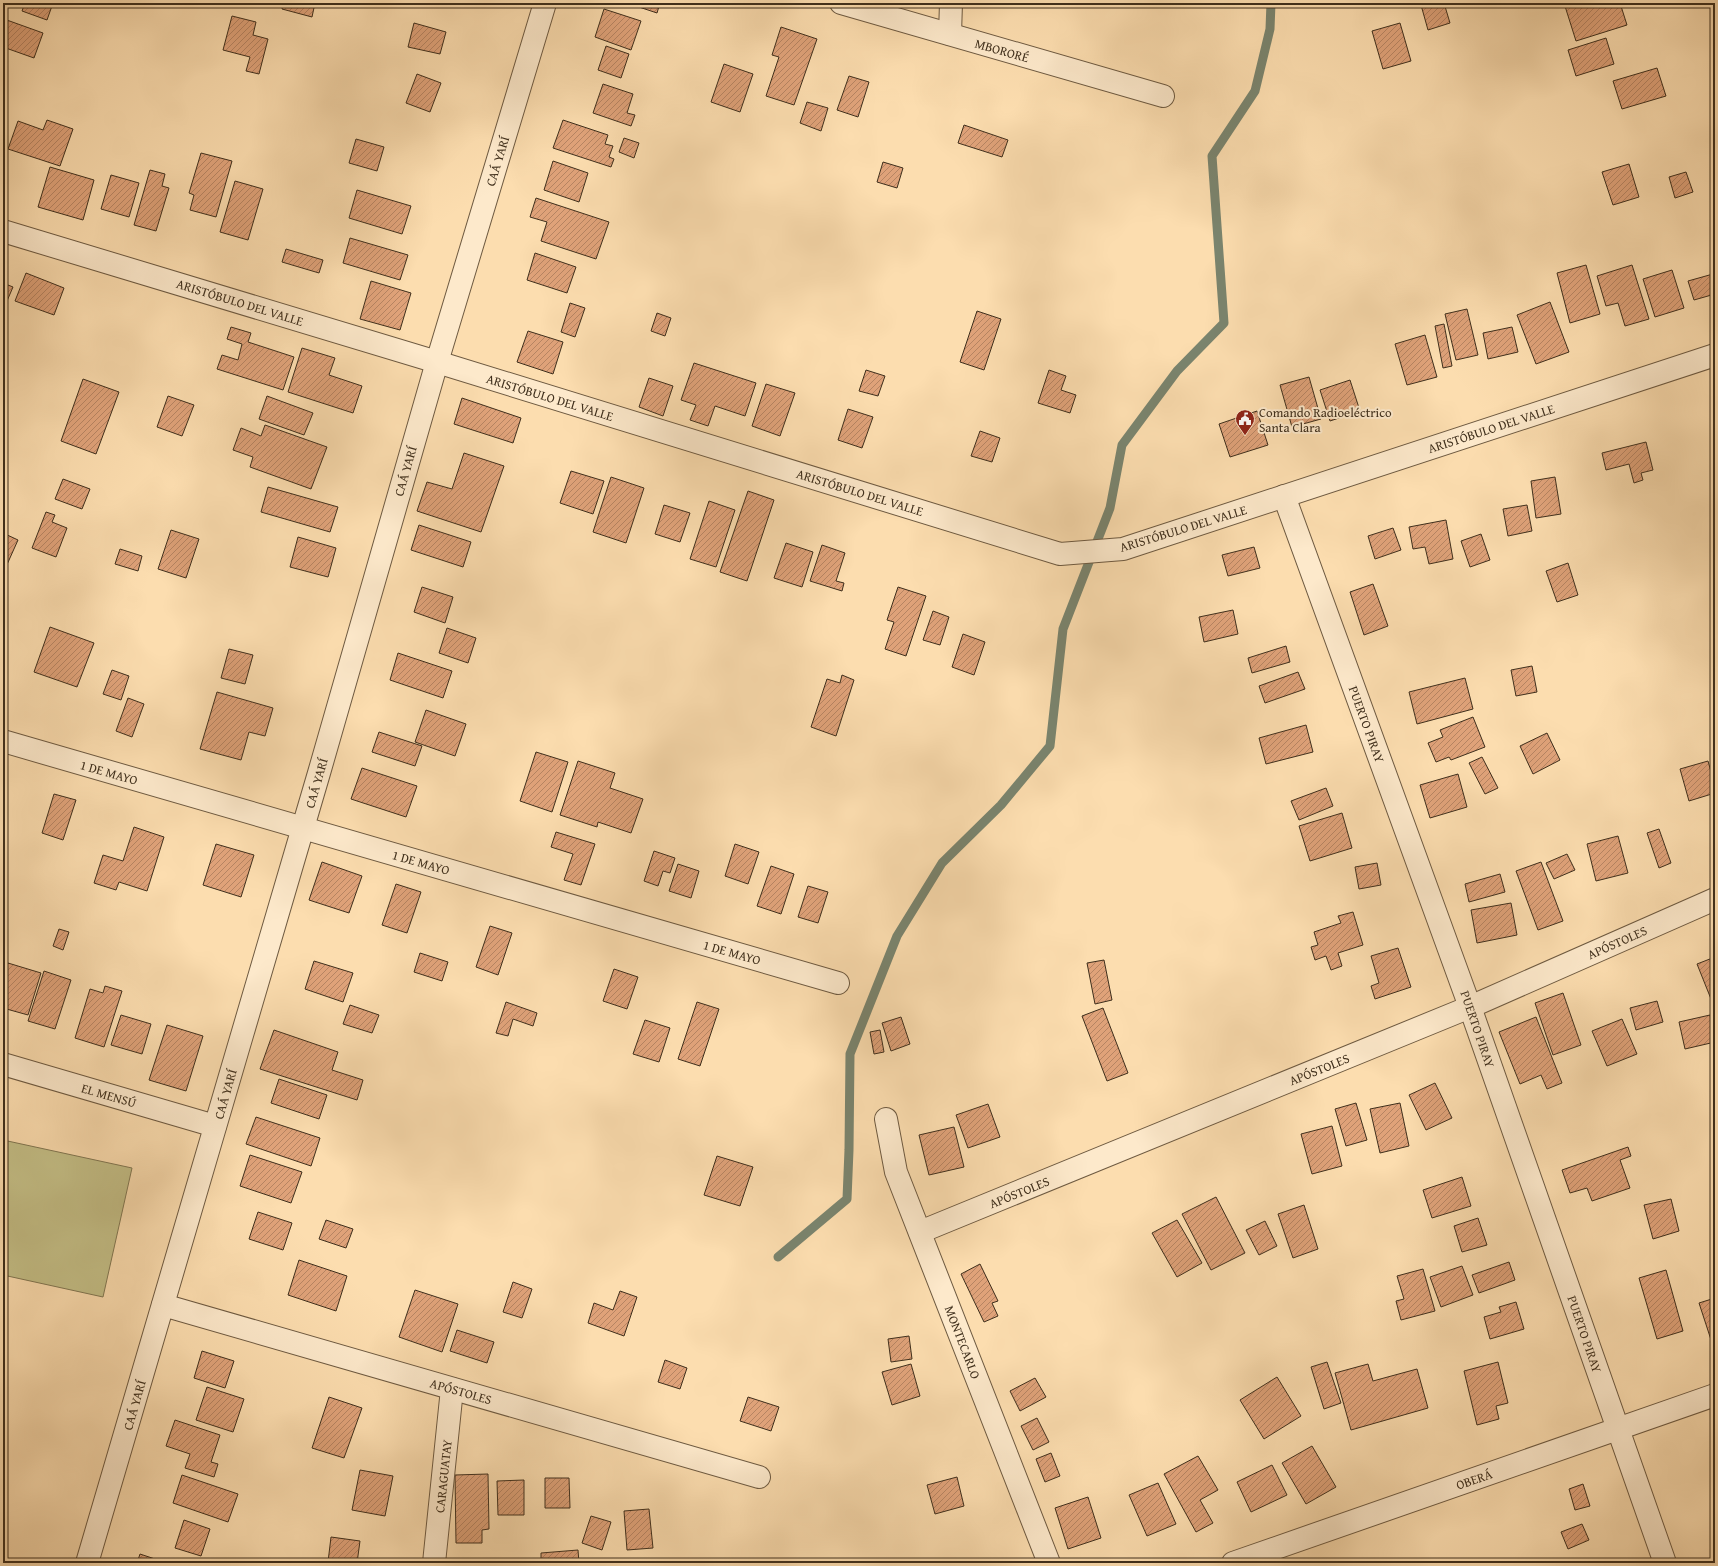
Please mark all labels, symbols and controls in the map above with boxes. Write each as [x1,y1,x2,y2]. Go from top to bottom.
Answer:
street label: MBORORÉ [973,34,1031,67]
street label: CAÁ YARÍ [481,133,514,189]
street label: ARISTÓBULO DEL VALLE [174,274,306,331]
street label: ARISTÓBULO DEL VALLE [484,369,616,426]
street label: ARISTÓBULO DEL VALLE [1425,399,1557,458]
place label: Comando Radioeléctrico Santa Clara [1259,403,1392,437]
public building icon: Comando Radioeléctrico Santa Clara [1234,408,1256,436]
street label: CAÁ YARÍ [389,443,422,499]
street label: ARISTÓBULO DEL VALLE [794,464,926,521]
street label: ARISTÓBULO DEL VALLE [1117,500,1249,557]
street label: PUERTO PIRAY [1344,683,1389,765]
street label: 1 DE MAYO [78,755,140,790]
street label: CAÁ YARÍ [300,755,333,811]
street label: 1 DE MAYO [390,845,452,880]
street label: APÓSTOLES [1584,921,1650,964]
street label: 1 DE MAYO [701,935,763,970]
street label: PUERTO PIRAY [1455,988,1500,1070]
street label: APÓSTOLES [1286,1049,1352,1090]
street label: CAÁ YARÍ [209,1066,242,1122]
street label: EL MENSÚ [79,1079,139,1113]
street label: APÓSTOLES [986,1172,1052,1213]
street label: PUERTO PIRAY [1562,1293,1607,1375]
street label: MONTECARLO [940,1303,985,1382]
street label: APÓSTOLES [428,1374,494,1409]
street label: CAÁ YARÍ [118,1377,151,1433]
street label: CARAGUATAY [430,1438,457,1514]
street label: OBERÁ [1453,1464,1495,1495]

